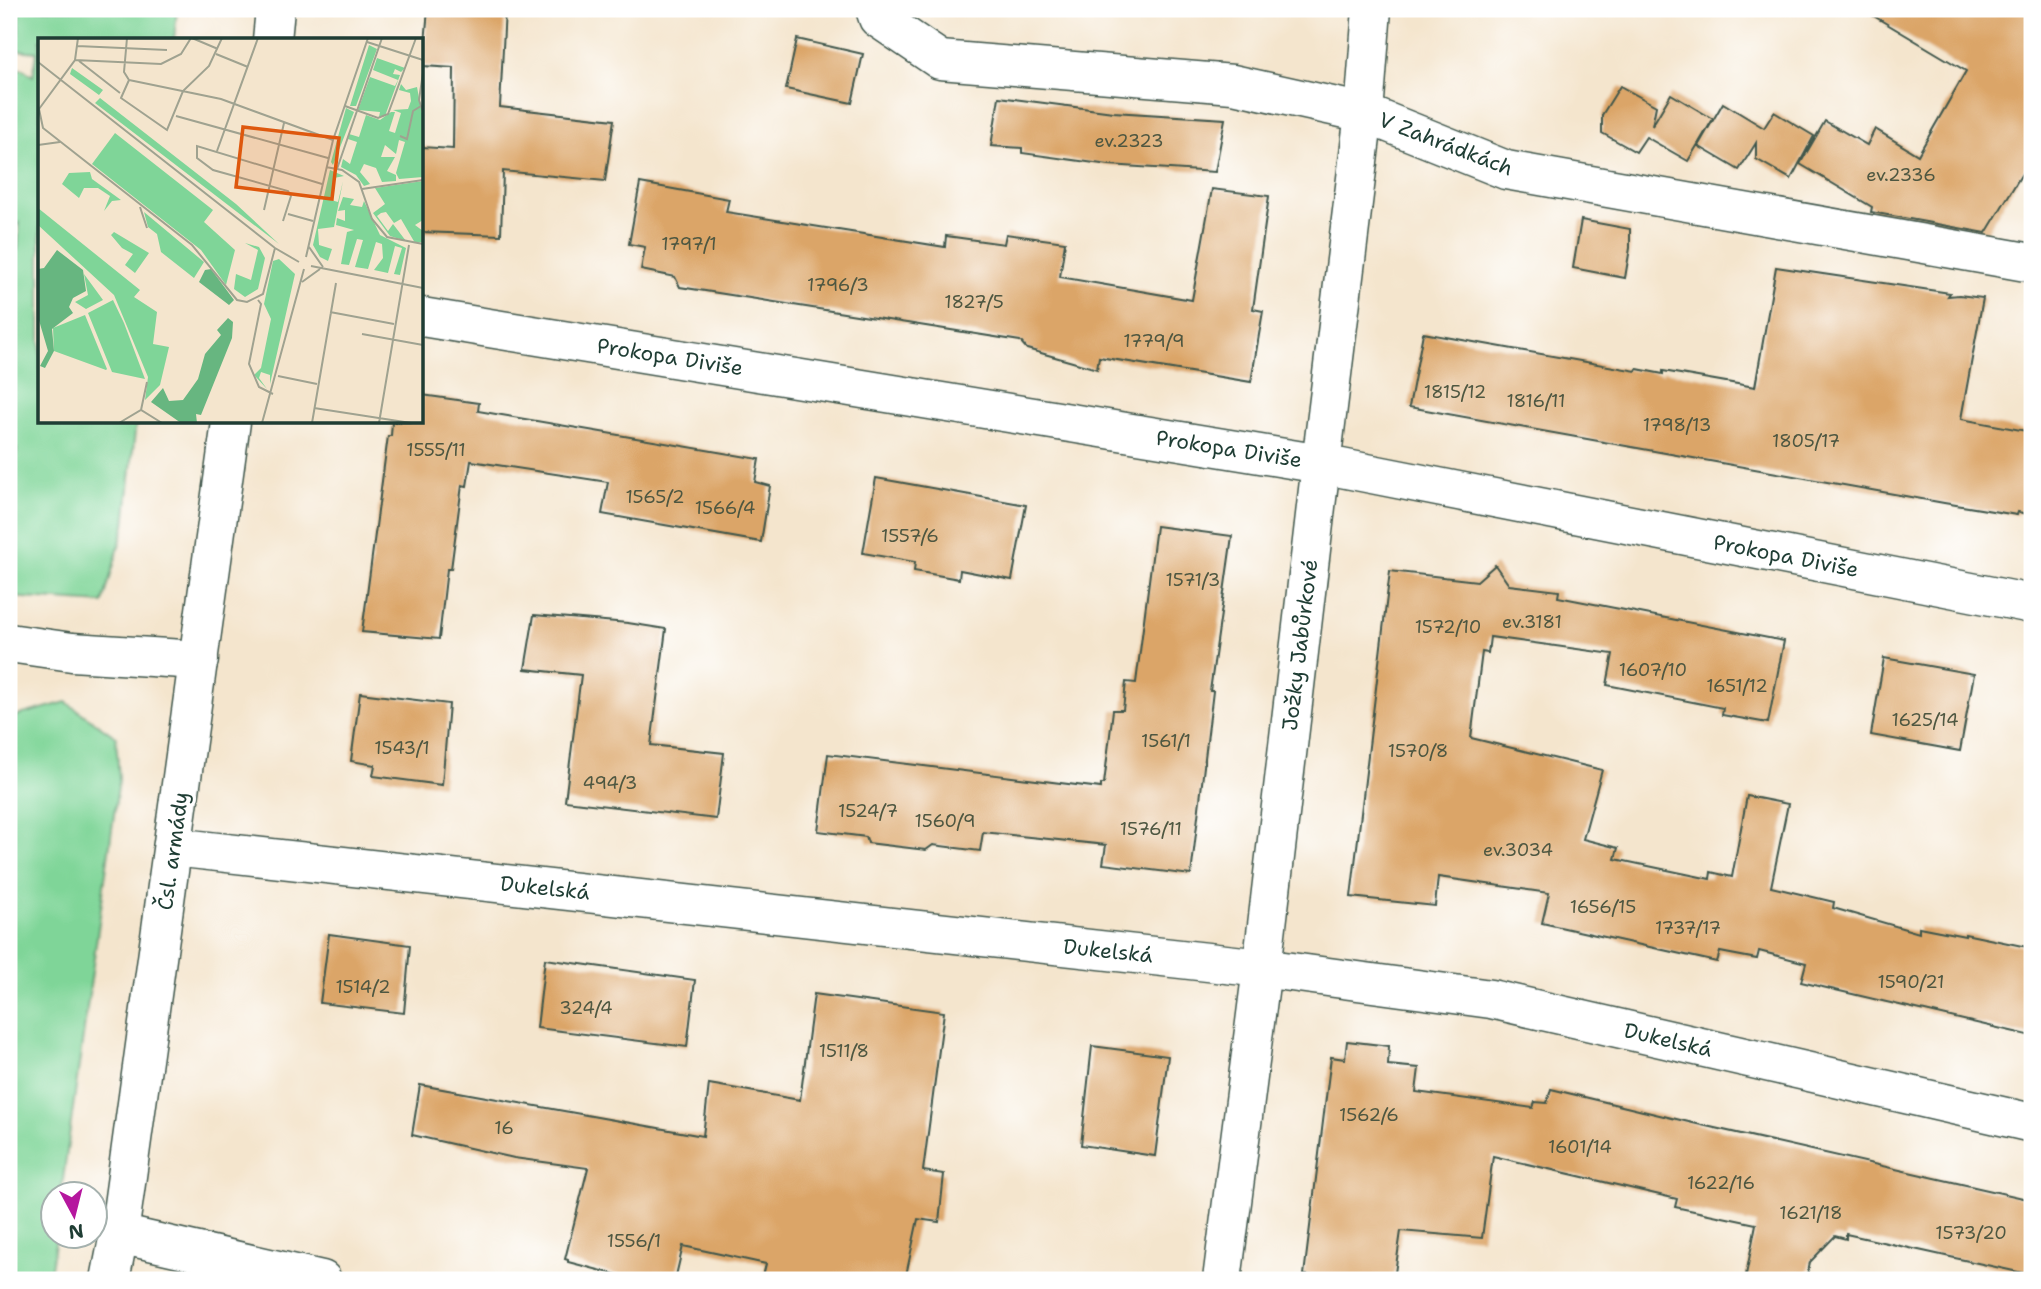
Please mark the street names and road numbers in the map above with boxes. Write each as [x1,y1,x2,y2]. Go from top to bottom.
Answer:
street label: V Zahrádkách [1375,106,1517,182]
street label: Prokopa Diviše [595,332,745,382]
street label: Prokopa Diviše [1154,424,1304,474]
street label: Prokopa Diviše [1711,528,1861,584]
street label: Jožky Jabůrkové [1276,558,1324,732]
street label: Čsl. armády [150,790,195,912]
street label: Dukelská [499,869,591,907]
street label: Dukelská [1062,932,1154,970]
street label: Dukelská [1621,1016,1715,1064]

